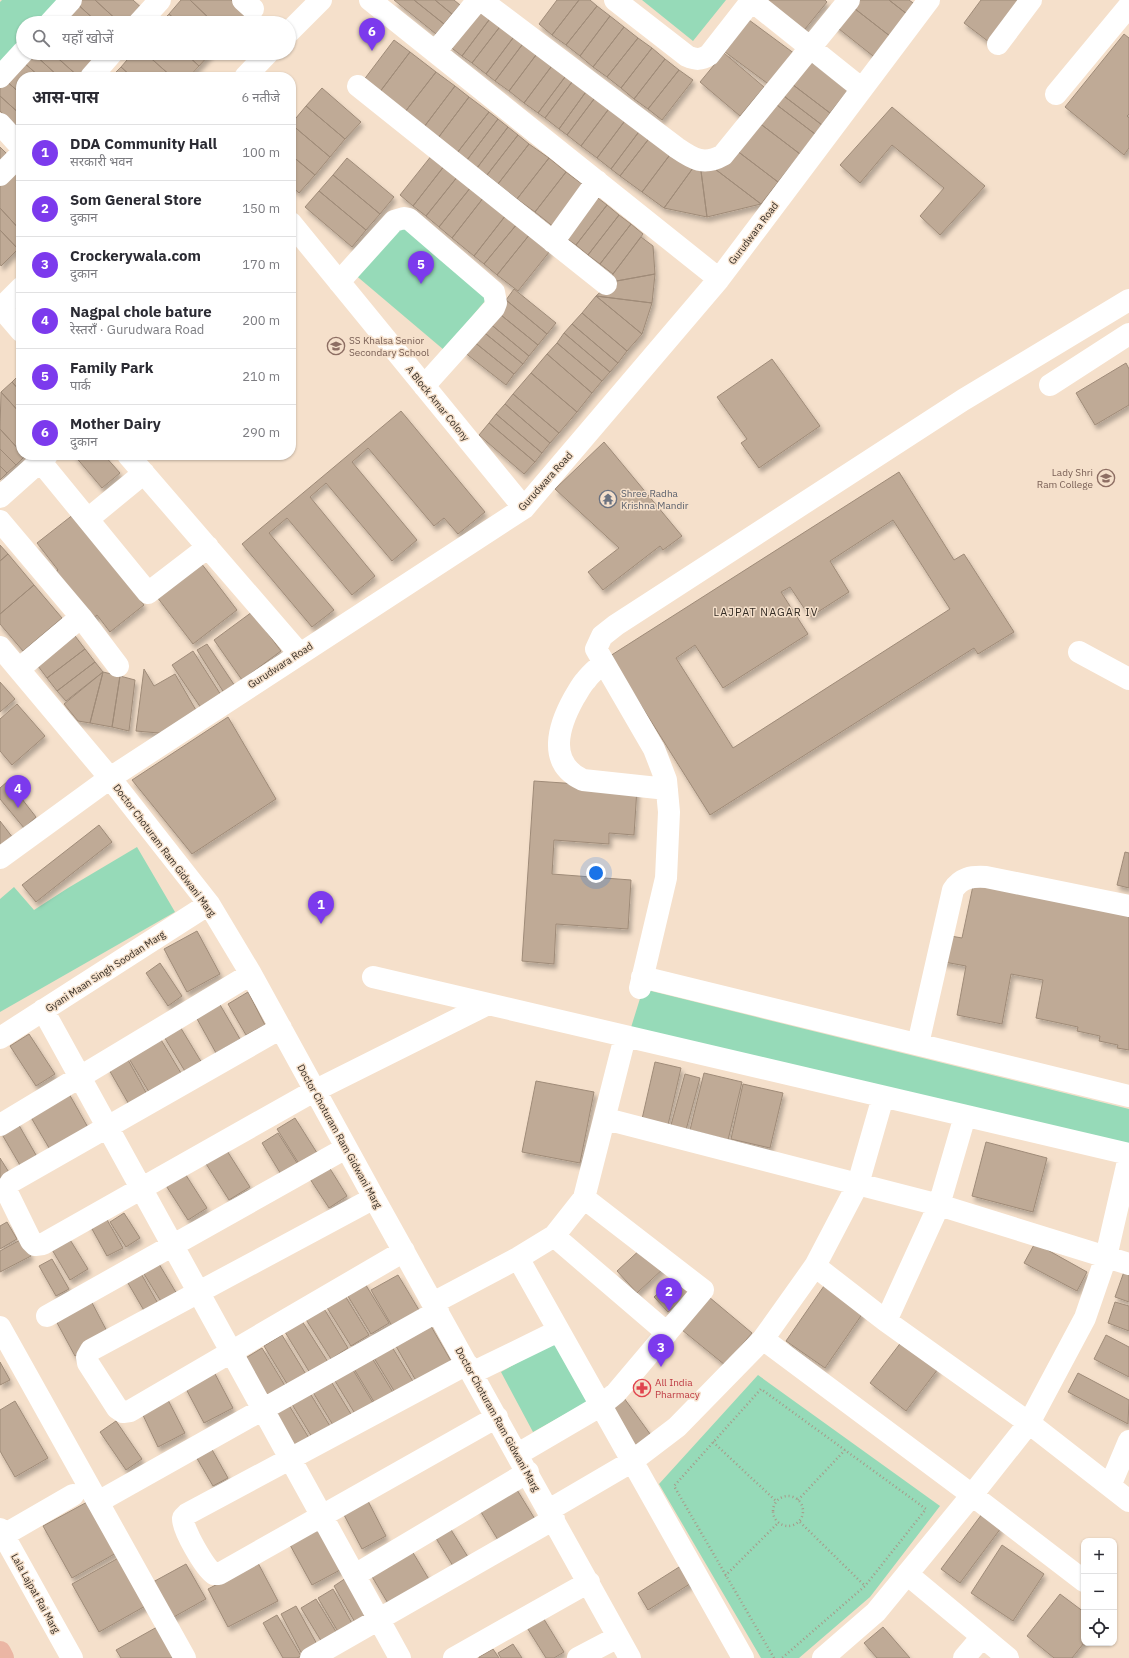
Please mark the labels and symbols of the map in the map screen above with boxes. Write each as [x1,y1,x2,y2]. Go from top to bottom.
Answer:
pin: 6 [359,18,385,51]
street label: Gurudwara Road [726,199,781,267]
pin: 5 [408,251,434,284]
place label: SS Khalsa Senior Secondary School [349,334,430,359]
school or university icon: SS Khalsa Senior Secondary School [326,336,346,356]
street label: A Block Amar Colony [403,363,472,444]
street label: Gurudwara Road [515,449,575,514]
place label: Lady Shri Ram College [1037,466,1093,491]
school or university icon: Lady Shri Ram College [1096,468,1116,488]
place label: Shree Radha Krishna Mandir [621,487,689,512]
temple icon: Shree Radha Krishna Mandir [598,489,618,509]
district label: LAJPAT NAGAR IV [714,605,818,619]
street label: Gurudwara Road [245,640,315,691]
pin: 4 [5,775,31,808]
street label: Doctor Choturam Ram Gidwani Marg [110,781,219,920]
your location [586,863,606,883]
pin: 1 [308,891,334,924]
street label: Gyani Maan Singh Soodan Marg [43,927,168,1015]
street label: Doctor Choturam Ram Gidwani Marg [294,1062,385,1211]
pin: 2 [656,1278,682,1311]
pin: 3 [648,1334,674,1367]
street label: Doctor Choturam Ram Gidwani Marg [452,1345,543,1494]
place label: All India Pharmacy [655,1376,700,1401]
pharmacy icon: All India Pharmacy [632,1378,652,1398]
street label: Lala Lajpat Rai Marg [8,1551,63,1636]

